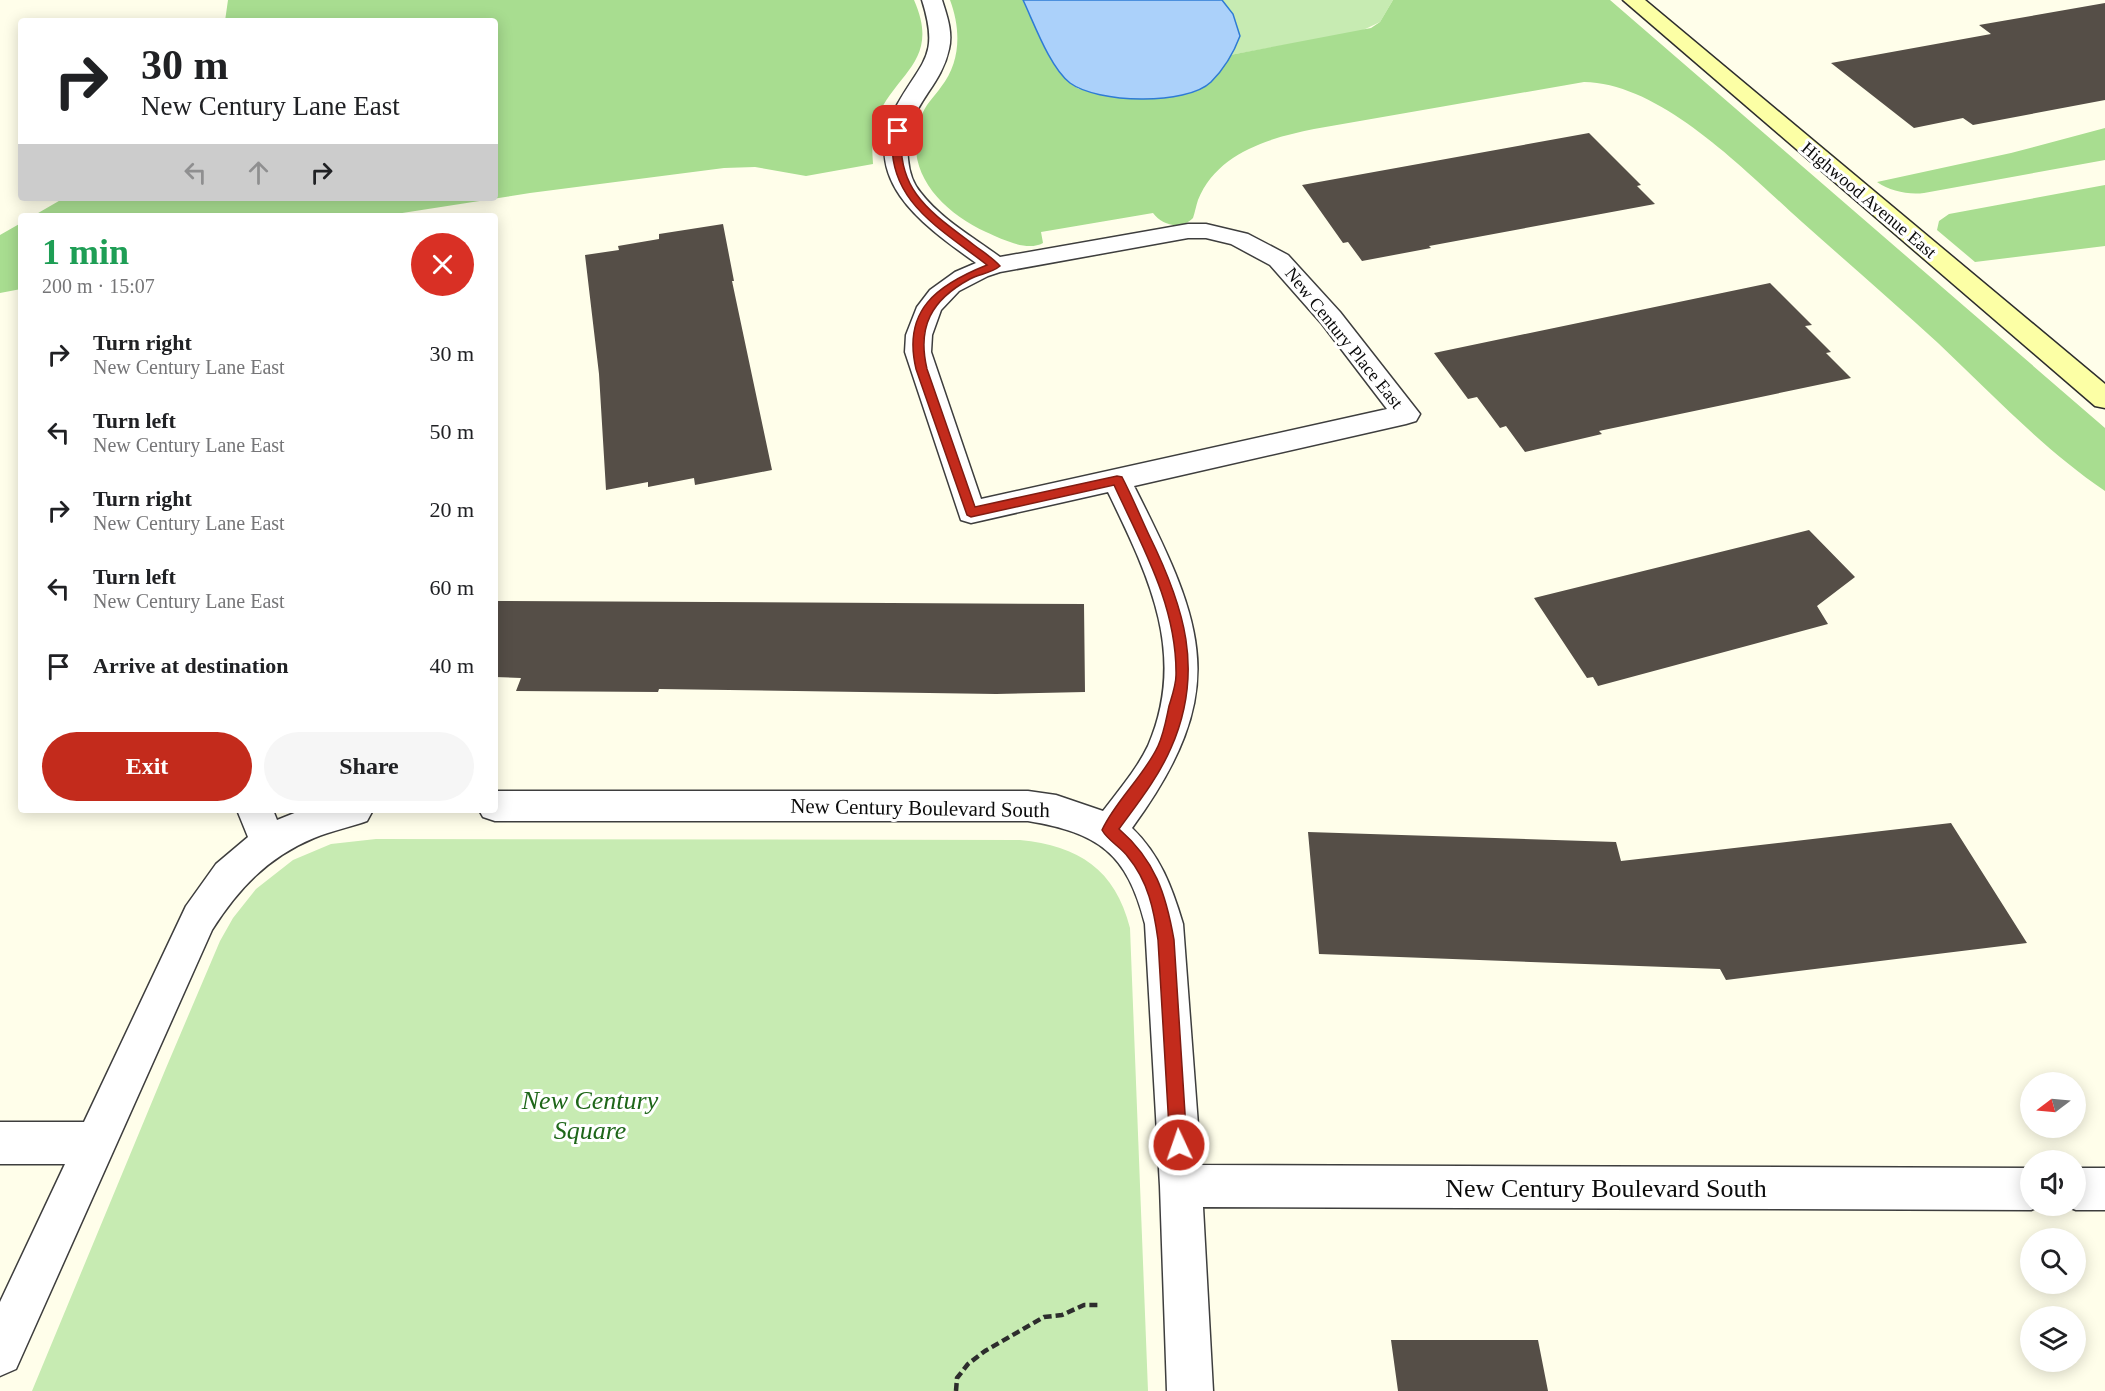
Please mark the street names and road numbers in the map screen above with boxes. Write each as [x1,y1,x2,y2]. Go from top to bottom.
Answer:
street label: Highwood Avenue East [1798,138,1940,262]
street label: New Century Place East [1281,264,1407,412]
street label: New Century Boulevard South [790,794,1050,822]
street label: New Century Boulevard South [1445,1174,1767,1203]

